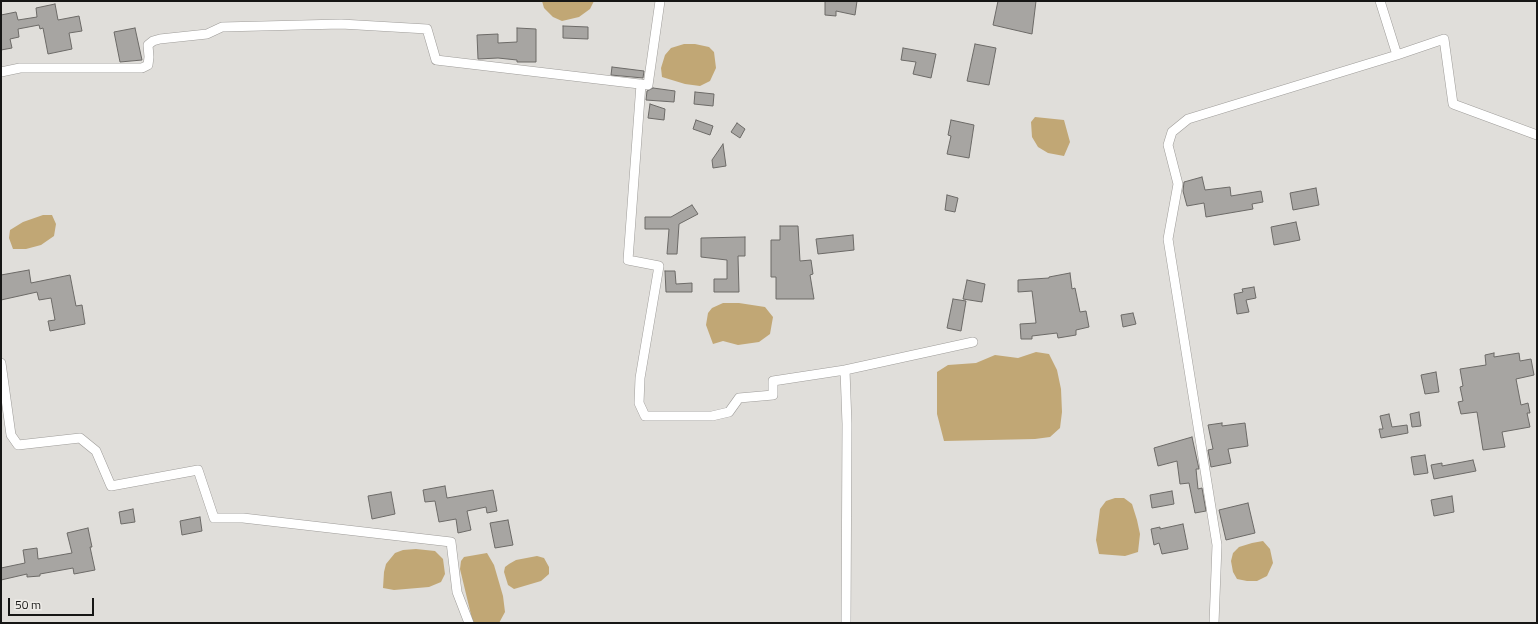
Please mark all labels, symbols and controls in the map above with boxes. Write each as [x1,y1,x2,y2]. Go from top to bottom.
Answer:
scale bar [10,590,96,616]
text: 50 m [15,595,41,614]

